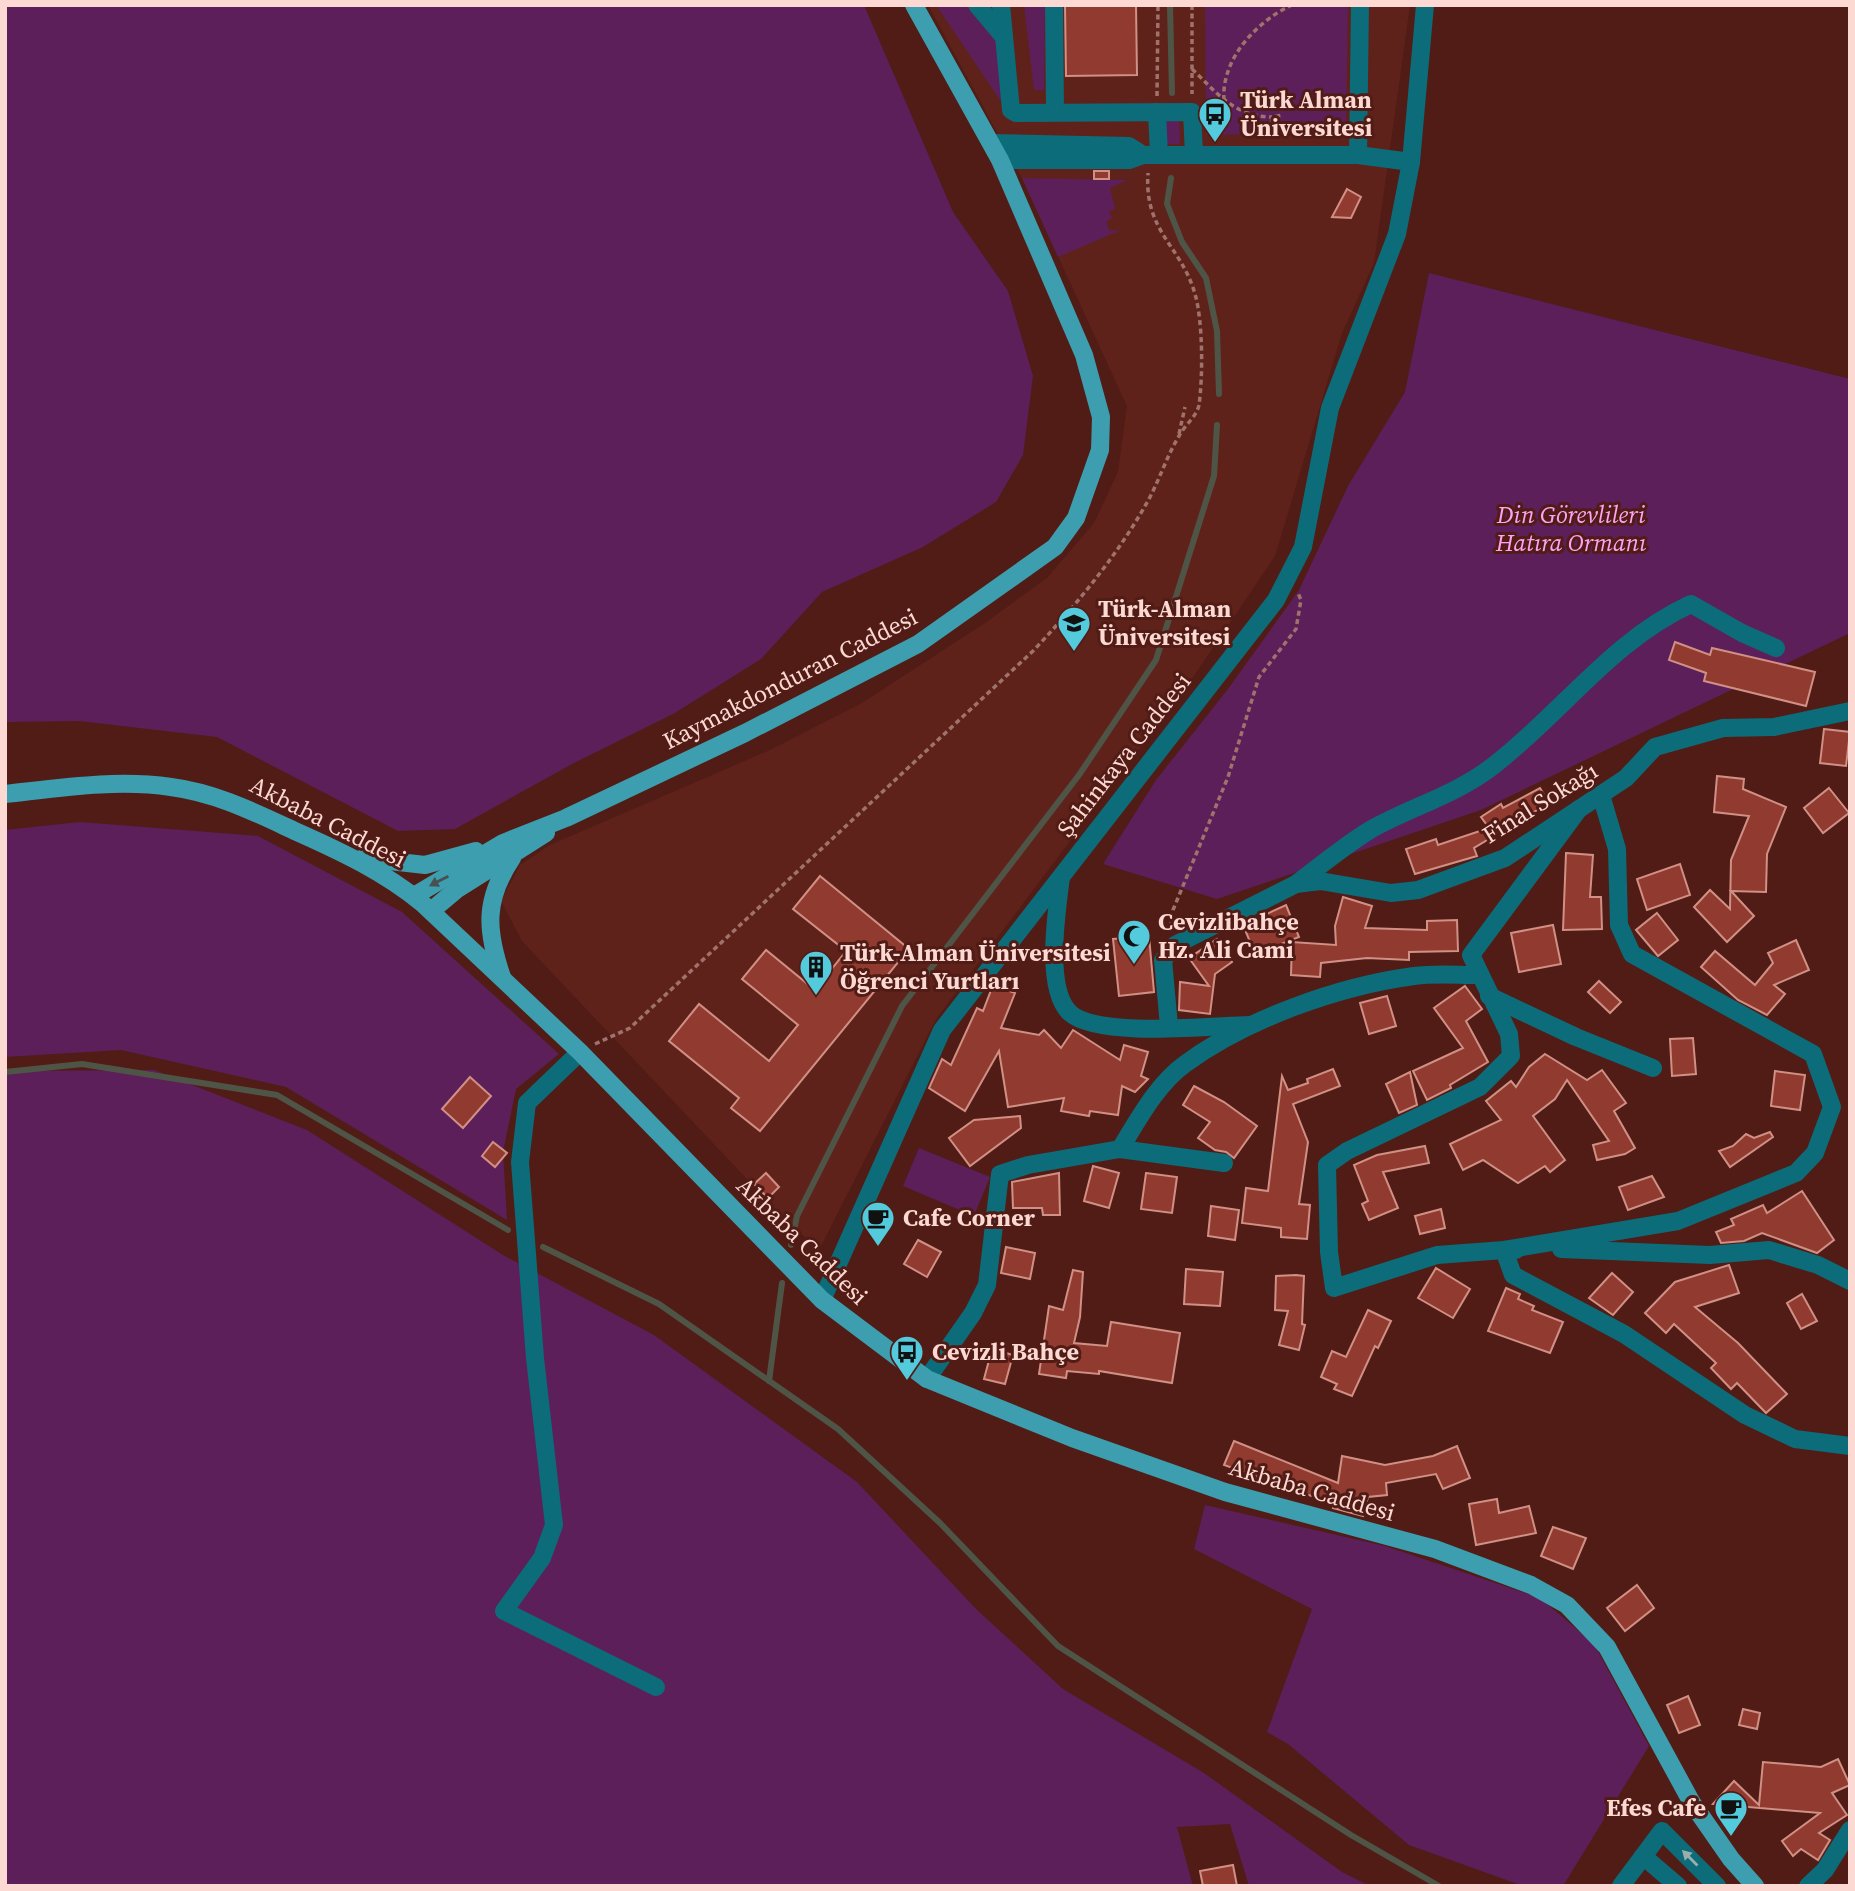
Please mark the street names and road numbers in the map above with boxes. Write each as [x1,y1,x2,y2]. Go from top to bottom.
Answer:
street label: Kaymakdonduran Caddesi [657,600,923,757]
street label: Şahinkaya Caddesi [1049,666,1198,844]
street label: Final Sokağı [1476,754,1604,851]
street label: Akbaba Caddesi [244,768,412,875]
street label: Akbaba Caddesi [729,1169,875,1312]
street label: Akbaba Caddesi [1225,1450,1399,1529]

